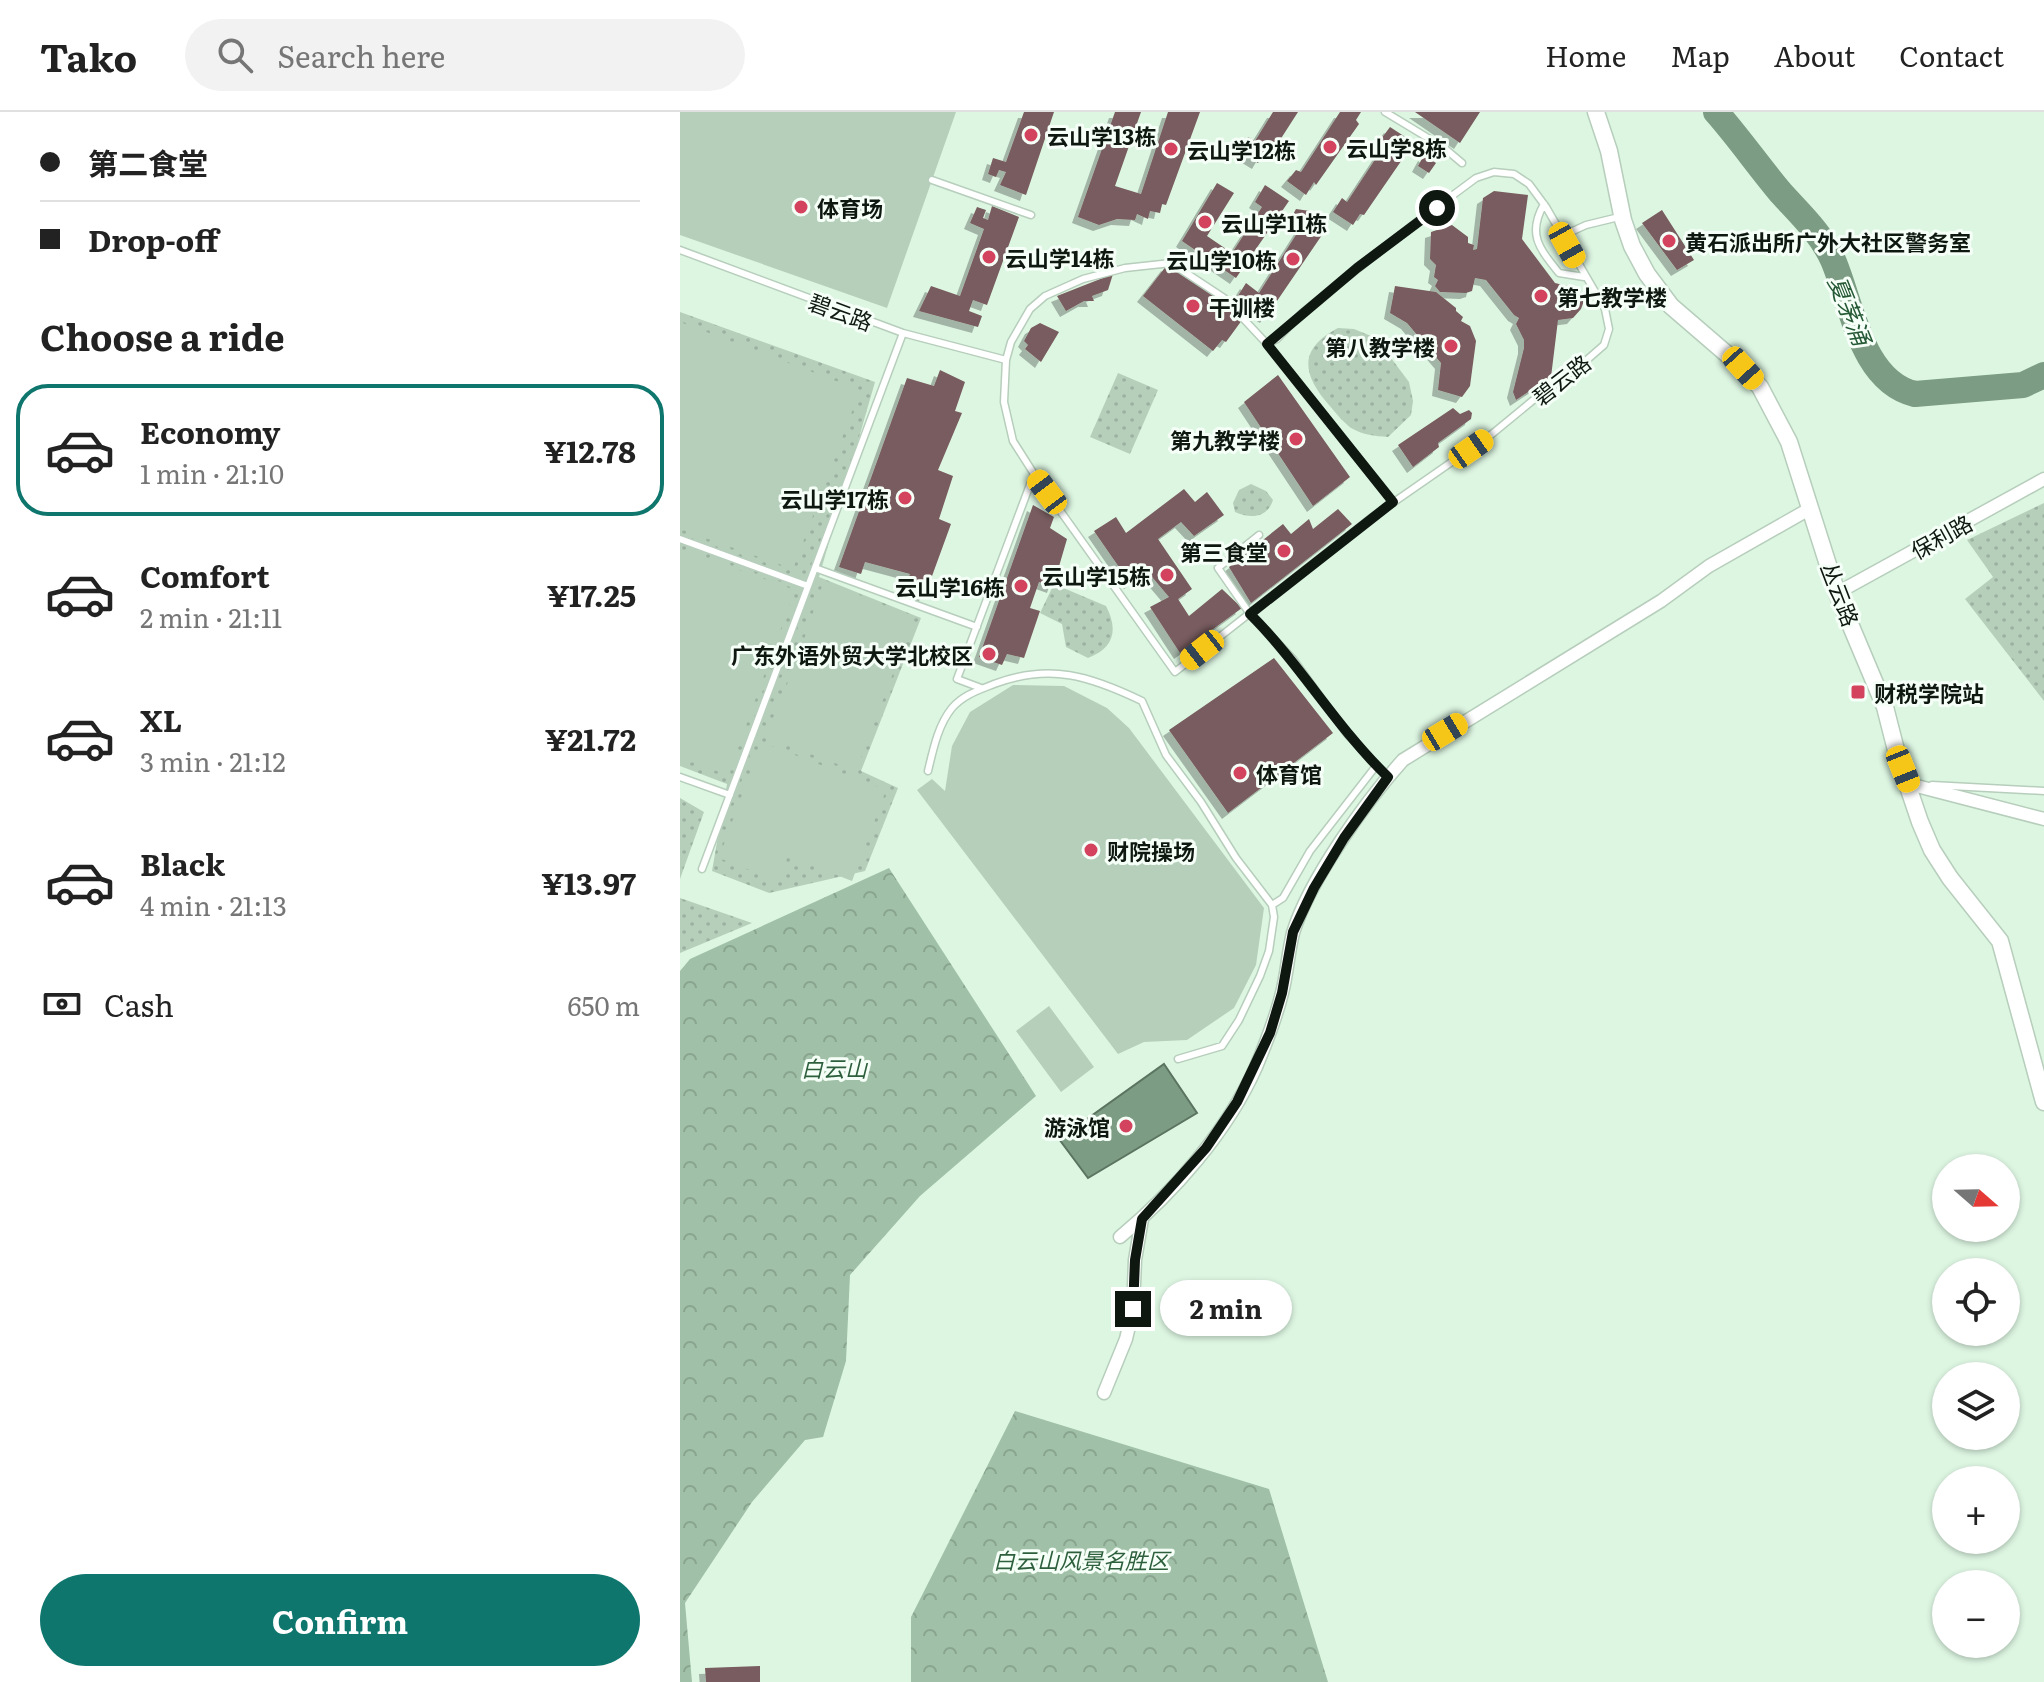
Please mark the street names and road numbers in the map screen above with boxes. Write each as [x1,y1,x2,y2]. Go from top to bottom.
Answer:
street label: 碧云路 [804,284,878,338]
street label: 碧云路 [1525,346,1597,412]
street label: 保利路 [1904,506,1978,566]
street label: 丛云路 [1814,557,1868,631]

